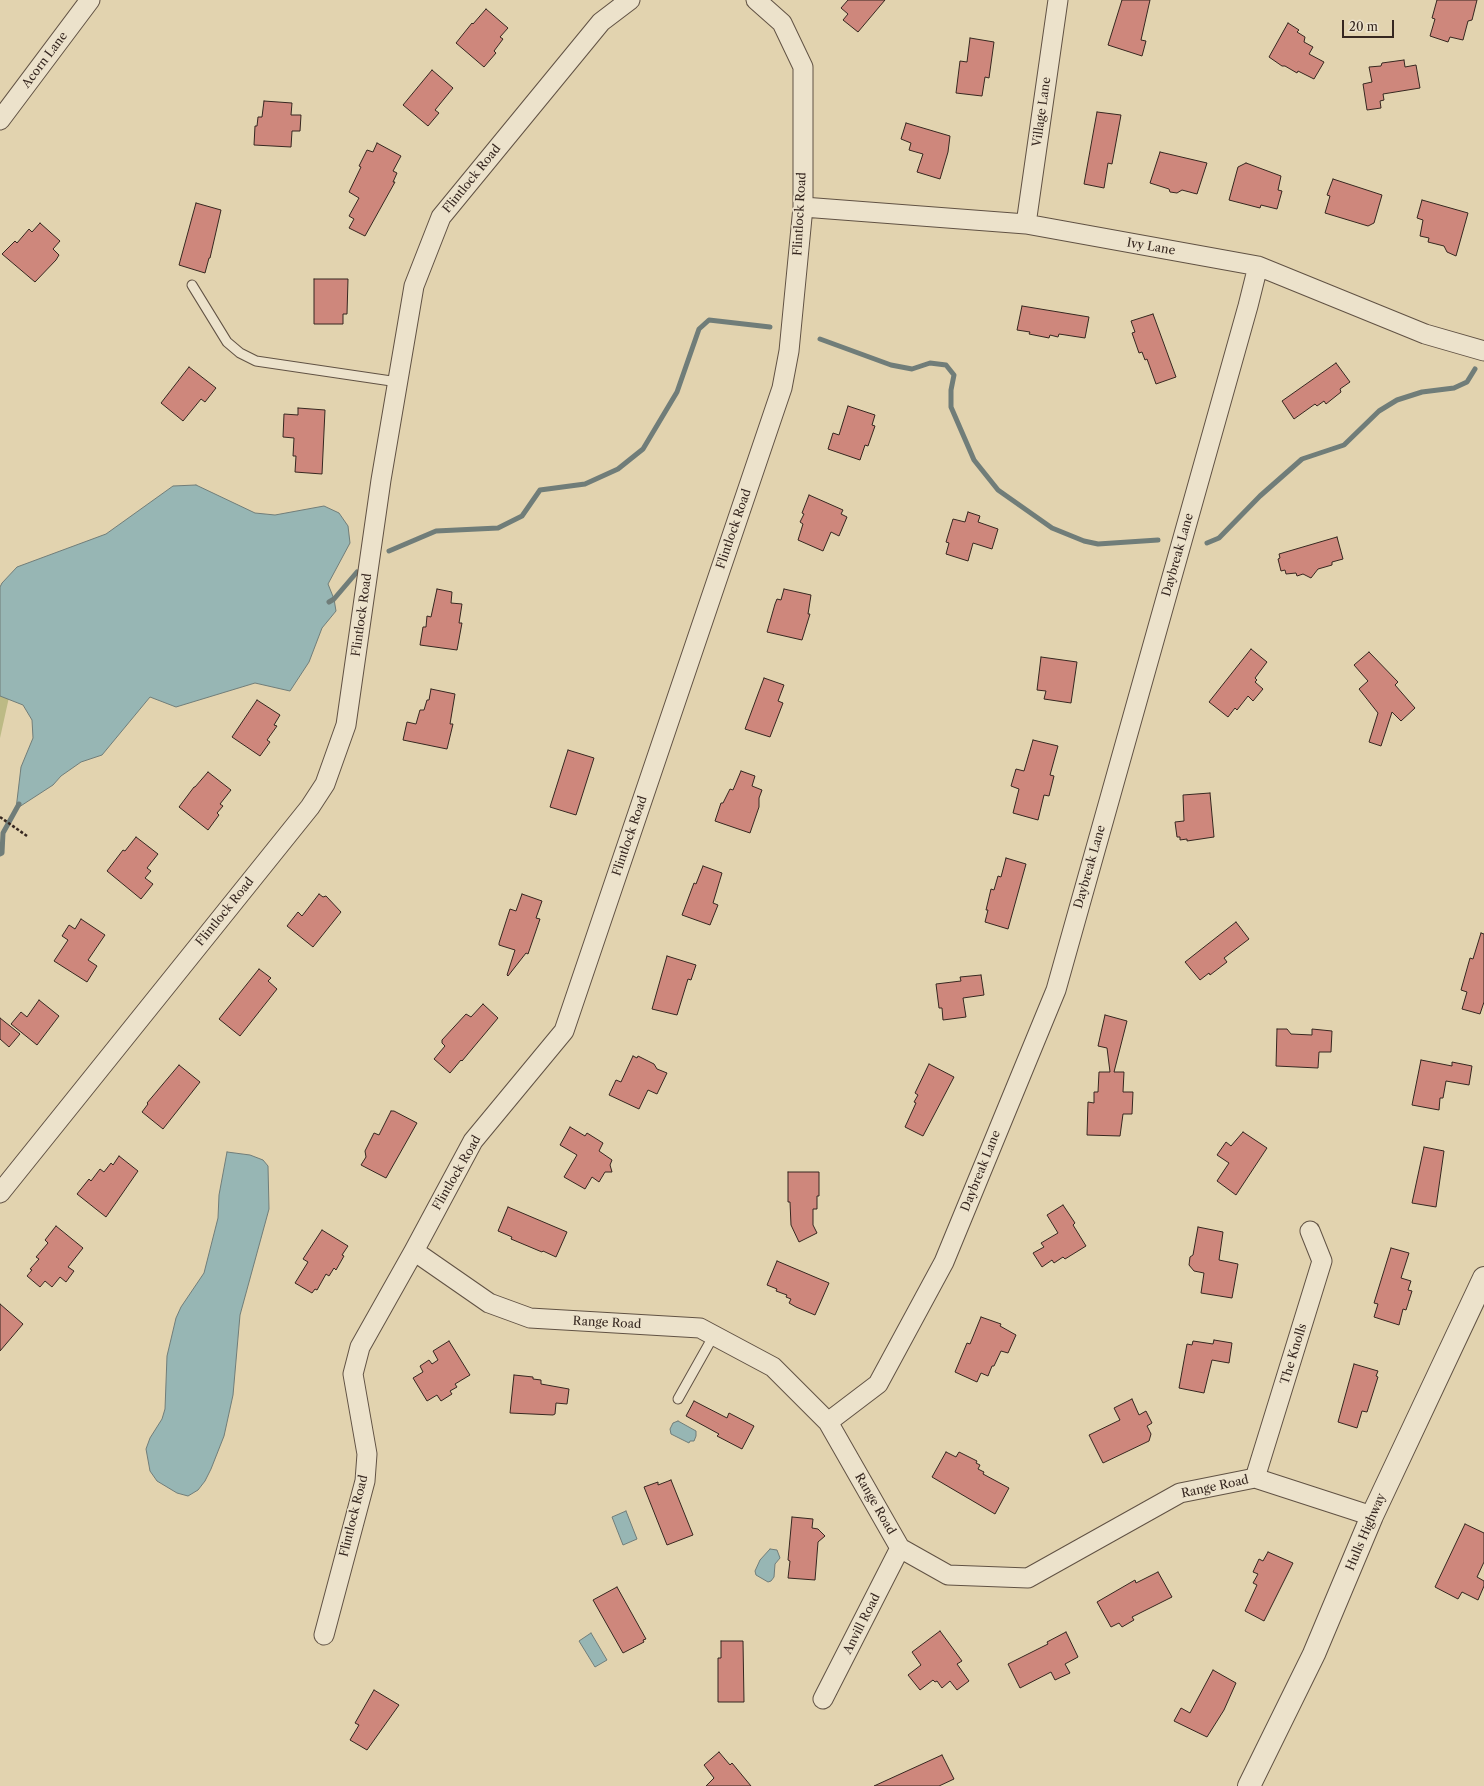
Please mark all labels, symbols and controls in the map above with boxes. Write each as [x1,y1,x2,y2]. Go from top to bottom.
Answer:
scale bar [1344,12,1396,38]
text: 20 m [1349,19,1378,34]
street label: Acorn Lane [19,29,71,91]
street label: Village Lane [1030,76,1054,148]
street label: Flintlock Road [440,142,504,216]
street label: Flintlock Road [791,172,809,256]
street label: Ivy Lane [1126,236,1176,258]
street label: Flintlock Road [714,487,754,571]
street label: Daybreak Lane [1159,512,1197,598]
street label: Flintlock Road [349,573,375,657]
street label: Flintlock Road [610,794,650,878]
street label: Daybreak Lane [1071,824,1109,910]
street label: Flintlock Road [193,875,257,949]
street label: Daybreak Lane [958,1128,1004,1214]
street label: Flintlock Road [430,1133,484,1213]
street label: Range Road [572,1314,642,1332]
street label: The Knolls [1278,1322,1310,1386]
street label: Range Road [852,1471,898,1537]
street label: Range Road [1180,1473,1250,1501]
street label: Flintlock Road [337,1474,371,1558]
street label: Hulls Highway [1343,1491,1389,1573]
street label: Anvill Road [841,1591,883,1657]

